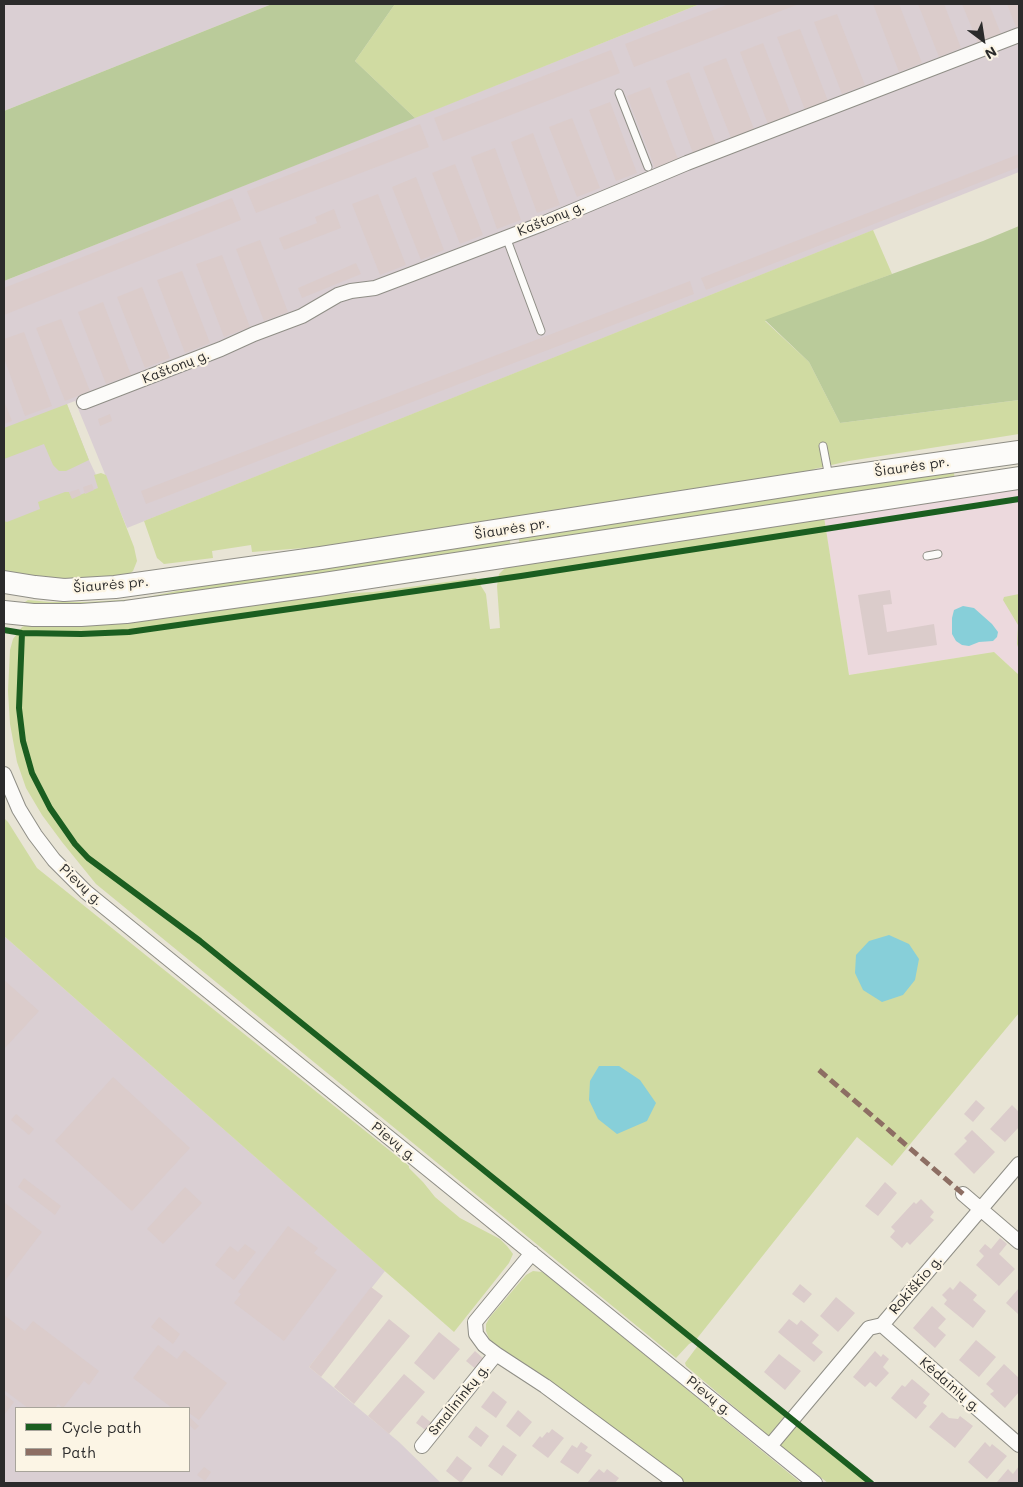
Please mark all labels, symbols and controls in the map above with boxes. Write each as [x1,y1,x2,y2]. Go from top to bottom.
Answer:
north arrow [958,15,1008,65]
text: N [982,42,1000,64]
street label: Kaštonų g. [515,198,587,240]
street label: Kaštonų g. [140,346,212,388]
street label: Šiaurės pr. [873,453,951,481]
street label: Šiaurės pr. [473,515,551,543]
street label: Šiaurės pr. [73,573,149,597]
street label: Pievų g. [56,861,106,909]
street label: Pievų g. [368,1119,420,1165]
street label: Rokiškio g. [886,1252,946,1318]
street label: Kėdainių g. [916,1354,984,1416]
street label: Smalininkų g. [425,1361,493,1439]
street label: Pievų g. [683,1373,735,1419]
legend [15,1407,190,1472]
text: Cycle path [62,1417,141,1437]
text: Path [62,1442,96,1462]

